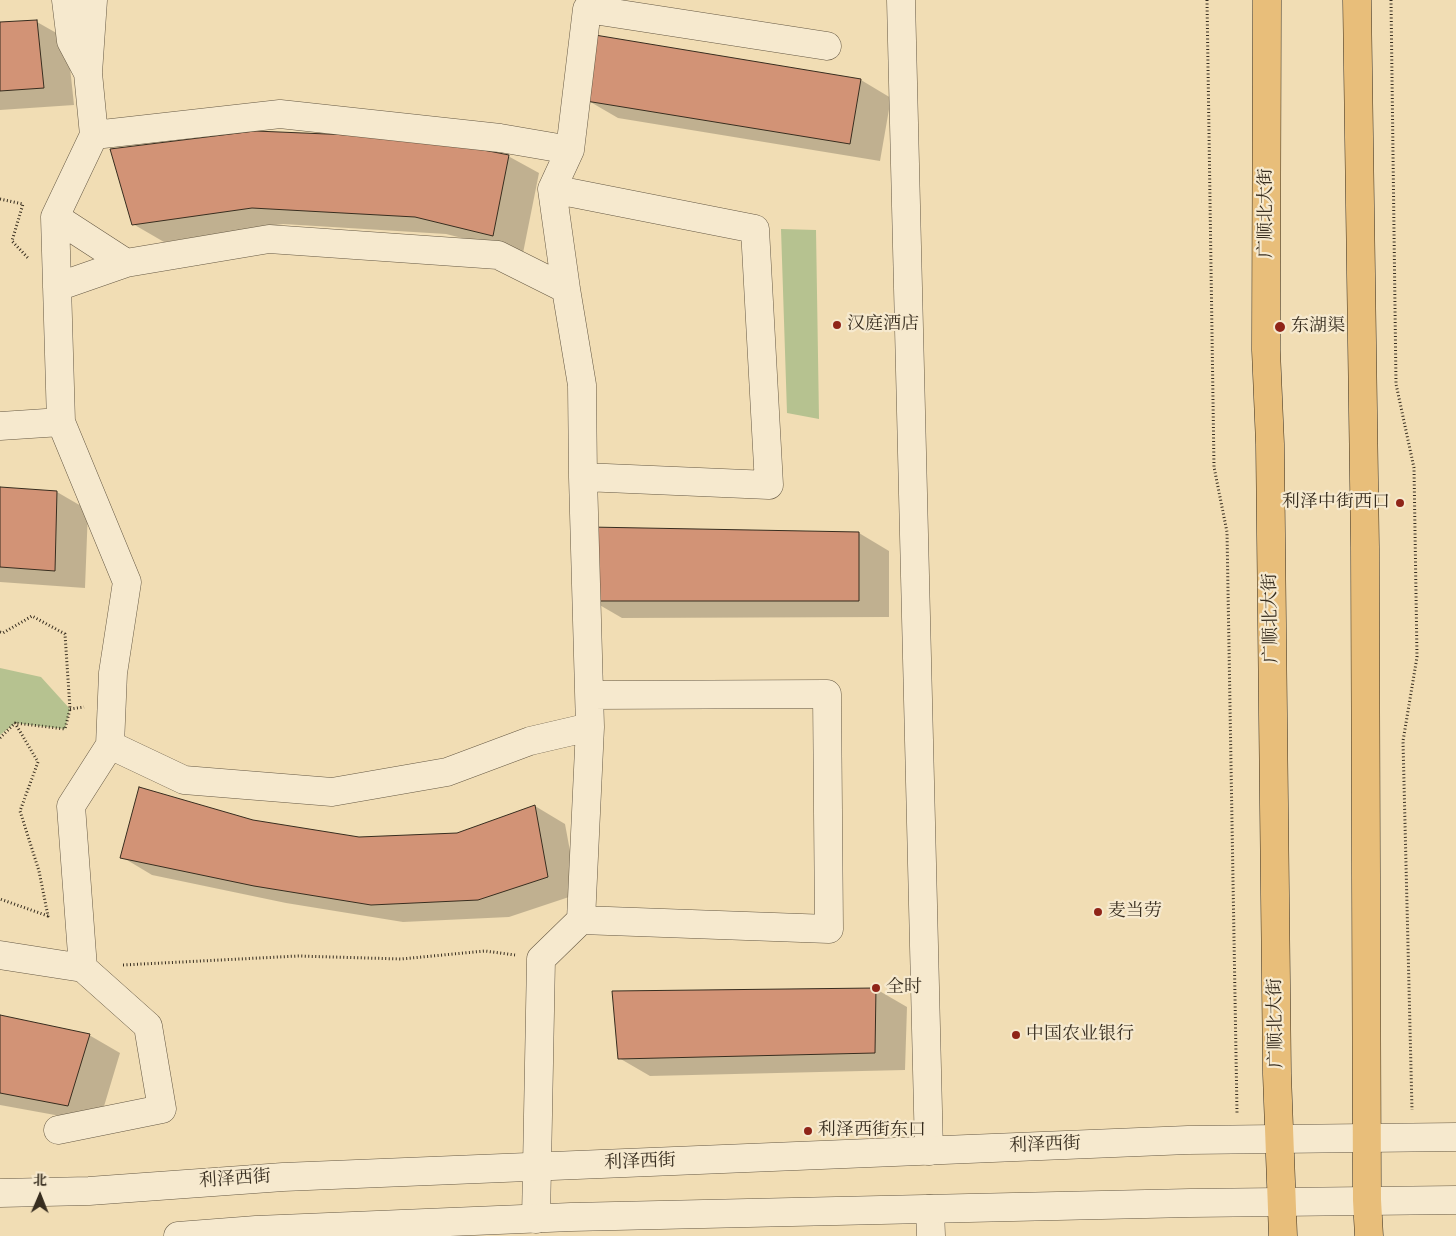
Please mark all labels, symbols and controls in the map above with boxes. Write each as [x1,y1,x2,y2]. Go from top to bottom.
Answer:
street label: 广顺北大街 [1256,168,1278,258]
place label: 汉庭酒店 [847,314,919,336]
place label: 东湖渠 [1291,316,1345,338]
marker: 汉庭酒店 [831,319,843,331]
marker: 东湖渠 [1273,320,1287,334]
place label: 利泽中街西口 [1282,492,1390,514]
marker: 利泽中街西口 [1394,497,1406,509]
street label: 广顺北大街 [1260,573,1284,663]
place label: 麦当劳 [1108,901,1162,923]
marker: 麦当劳 [1092,906,1104,918]
place label: 全时 [886,977,922,999]
street label: 广顺北大街 [1265,978,1289,1068]
marker: 全时 [870,982,882,994]
place label: 中国农业银行 [1026,1024,1134,1046]
marker: 中国农业银行 [1010,1029,1022,1041]
place label: 利泽西街东口 [818,1120,926,1142]
marker: 利泽西街东口 [802,1125,814,1137]
street label: 利泽西街 [1009,1134,1081,1158]
street label: 利泽西街 [604,1151,676,1175]
street label: 利泽西街 [198,1167,272,1193]
north arrow [15,1171,65,1221]
text: 北 [33,1172,47,1190]

